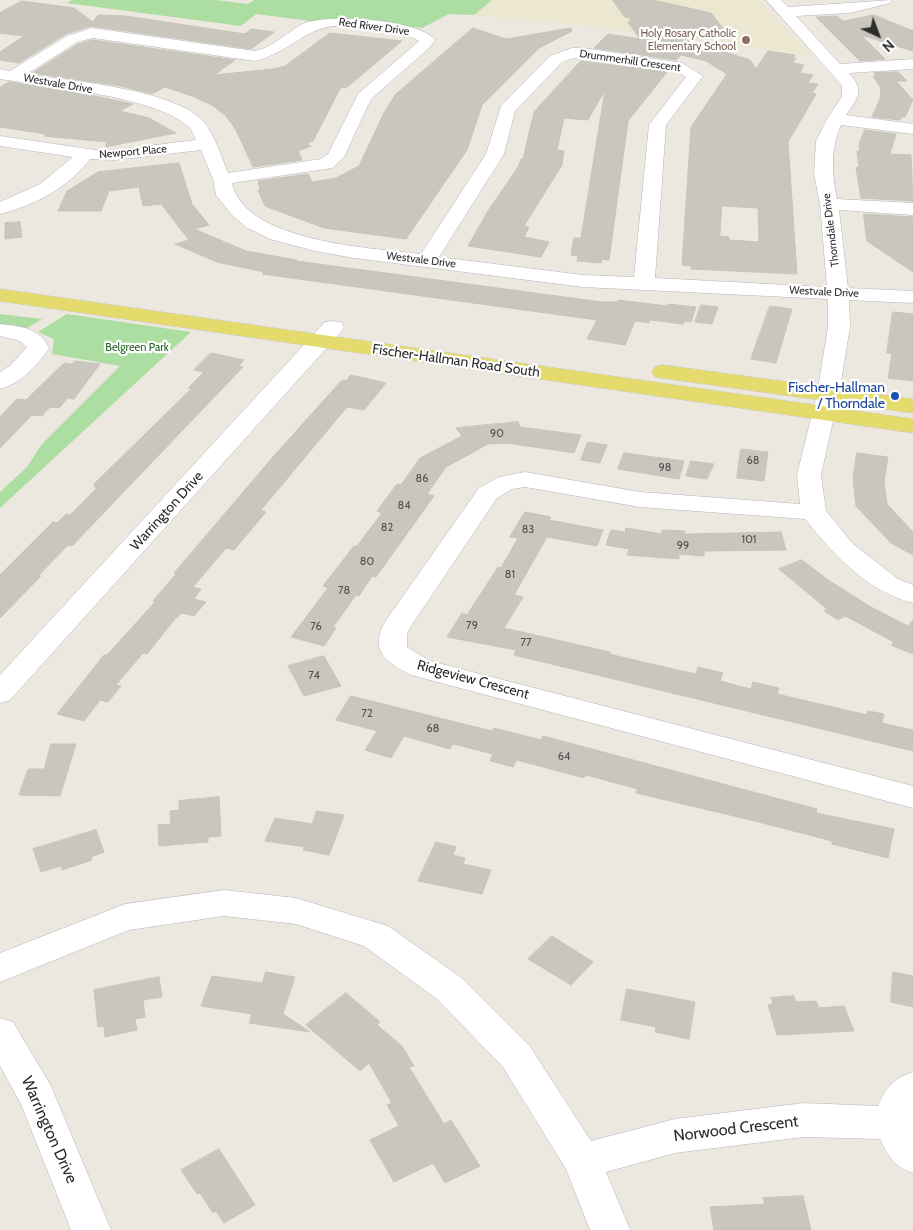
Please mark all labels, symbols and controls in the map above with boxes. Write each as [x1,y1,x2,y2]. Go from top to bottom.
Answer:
north arrow [853,10,903,60]
street label: Red River Drive [338,16,410,38]
place label: Holy Rosary Catholic Elementary School [640,27,736,53]
marker: Holy Rosary Catholic Elementary School [740,34,752,46]
text: N [878,36,898,56]
street label: Drummerhill Crescent [579,47,681,75]
street label: Westvale Drive [22,71,94,97]
street label: Newport Place [99,142,167,162]
street label: Thorndale Drive [820,192,842,268]
street label: Westvale Drive [386,249,456,271]
street label: Westvale Drive [789,284,859,300]
park label: Belgreen Park [105,341,169,355]
street label: Fischer-Hallman Road South [371,341,541,381]
place label: Fischer-Hallman / Thorndale [788,380,885,412]
marker: Fischer-Hallman / Thorndale [889,390,901,402]
house number: 90 [490,427,504,441]
house number: 68 [747,454,759,468]
house number: 98 [659,461,671,475]
street label: Warrington Drive [127,468,207,554]
house number: 86 [416,472,428,486]
house number: 84 [397,499,411,513]
house number: 82 [381,521,393,535]
house number: 83 [522,523,534,537]
house number: 101 [742,533,756,547]
house number: 99 [677,539,689,553]
house number: 80 [360,555,374,569]
house number: 81 [505,568,515,582]
house number: 78 [338,584,350,598]
house number: 79 [466,619,478,633]
house number: 76 [310,620,322,634]
house number: 77 [520,636,532,650]
street label: Ridgeview Crescent [415,657,531,703]
house number: 74 [308,669,320,683]
house number: 72 [361,707,373,721]
house number: 68 [427,722,439,736]
house number: 64 [558,750,570,764]
street label: Warrington Drive [17,1073,81,1187]
street label: Norwood Crescent [673,1112,799,1146]

